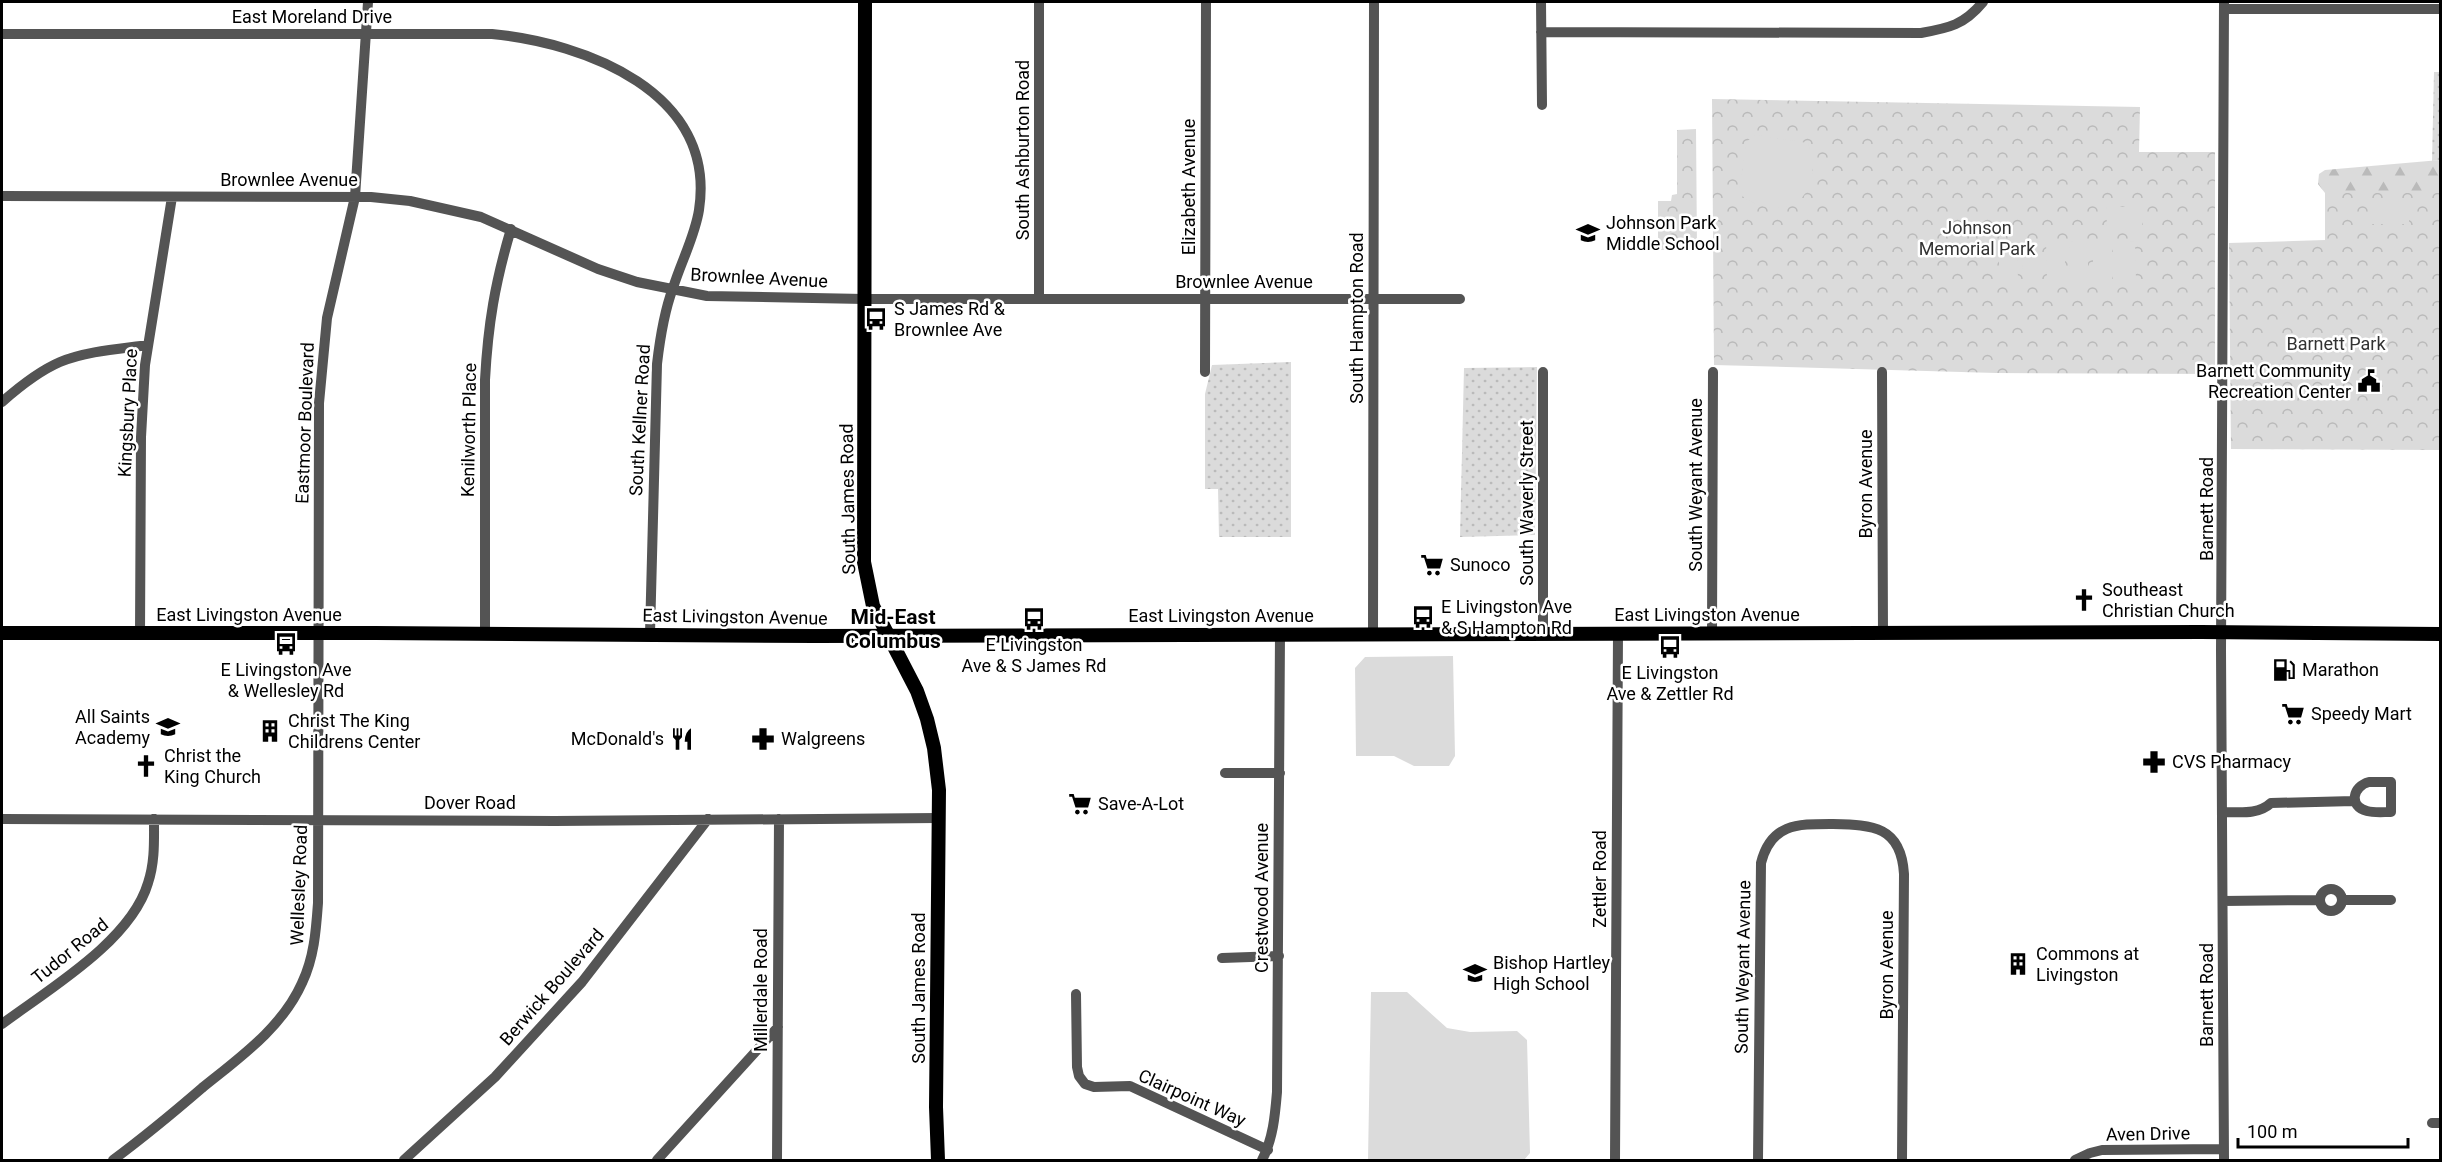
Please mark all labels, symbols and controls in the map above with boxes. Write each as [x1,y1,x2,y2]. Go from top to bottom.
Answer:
street label: East Moreland Drive [232,6,392,27]
street label: South Ashburton Road [1012,60,1033,240]
street label: Elizabeth Avenue [1178,119,1199,255]
street label: Brownlee Avenue [220,169,358,190]
place label: Johnson Park Middle School [1606,212,1720,254]
park label: Johnson Memorial Park [1919,217,2036,259]
school or university icon: Johnson Park Middle School [1575,220,1601,246]
street label: South Hampton Road [1346,232,1367,404]
street label: Brownlee Avenue [690,263,828,292]
street label: Brownlee Avenue [1175,271,1313,292]
place label: S James Rd & Brownlee Ave [894,298,1006,340]
bus stop icon: S James Rd & Brownlee Ave [863,306,889,332]
park label: Barnett Park [2286,333,2386,354]
street label: Eastmoor Boulevard [291,342,318,504]
street label: South Kellner Road [625,344,654,496]
street label: Kingsbury Place [114,348,141,478]
place label: Barnett Community Recreation Center [2196,360,2351,402]
street label: Kenilworth Place [457,363,480,497]
public building icon: Barnett Community Recreation Center [2356,368,2382,394]
street label: South Weyant Avenue [1685,398,1706,572]
street label: South Waverly Street [1516,420,1537,586]
street label: South James Road [836,423,859,575]
street label: Byron Avenue [1855,429,1876,539]
street label: Barnett Road [2196,457,2217,561]
supermarket icon: Sunoco [1419,552,1445,578]
place label: Sunoco [1450,554,1511,575]
place label: Southeast Christian Church [2102,579,2235,621]
church icon: Southeast Christian Church [2071,587,2097,613]
place label: E Livingston Ave & S Hampton Rd [1441,596,1572,638]
street label: East Livingston Avenue [156,604,342,625]
street label: East Livingston Avenue [642,604,828,629]
bus stop icon: E Livingston Ave & S Hampton Rd [1410,604,1436,630]
street label: East Livingston Avenue [1614,604,1800,625]
district label: Mid-East Columbus [845,605,941,653]
street label: East Livingston Avenue [1128,605,1314,626]
bus stop icon: E Livingston Ave & S James Rd [1021,606,1047,632]
bus stop icon: E Livingston Ave & Wellesley Rd [273,631,299,657]
place label: E Livingston Ave & S James Rd [962,634,1106,676]
bus stop icon: E Livingston Ave & Zettler Rd [1657,634,1683,660]
fuel station icon: Marathon [2271,657,2297,683]
place label: E Livingston Ave & Wellesley Rd [220,659,352,701]
place label: Marathon [2302,659,2379,680]
place label: E Livingston Ave & Zettler Rd [1606,662,1734,704]
supermarket icon: Speedy Mart [2280,701,2306,727]
place label: Speedy Mart [2311,703,2412,724]
place label: All Saints Academy [75,706,150,748]
place label: Christ The King Childrens Center [288,710,420,752]
school or university icon: All Saints Academy [155,714,181,740]
building icon: Christ The King Childrens Center [257,718,283,744]
restaurant icon: McDonald's [669,726,695,752]
pharmacy icon: Walgreens [750,726,776,752]
place label: McDonald's [571,728,664,749]
place label: Walgreens [781,728,865,749]
place label: Christ the King Church [164,745,261,787]
pharmacy icon: CVS Pharmacy [2141,749,2167,775]
place label: CVS Pharmacy [2172,751,2291,772]
church icon: Christ the King Church [133,753,159,779]
supermarket icon: Save-A-Lot [1067,791,1093,817]
street label: Dover Road [424,792,516,813]
place label: Save-A-Lot [1098,793,1184,814]
street label: Crestwood Avenue [1251,823,1272,973]
street label: Wellesley Road [286,824,311,946]
street label: Zettler Road [1589,830,1610,928]
street label: South Weyant Avenue [1730,880,1755,1054]
street label: Byron Avenue [1876,910,1897,1020]
street label: South James Road [908,912,929,1064]
street label: Tudor Road [27,913,112,988]
street label: Berwick Boulevard [495,924,608,1049]
street label: Millerdale Road [750,928,771,1052]
place label: Commons at Livingston [2036,943,2139,985]
street label: Barnett Road [2196,943,2217,1047]
building icon: Commons at Livingston [2005,951,2031,977]
place label: Bishop Hartley High School [1493,952,1611,994]
school or university icon: Bishop Hartley High School [1462,960,1488,986]
street label: Clairpoint Way [1135,1065,1250,1131]
scale bar [2238,1111,2408,1149]
text: 100 m [2247,1121,2298,1142]
street label: Aven Drive [2106,1122,2190,1145]

